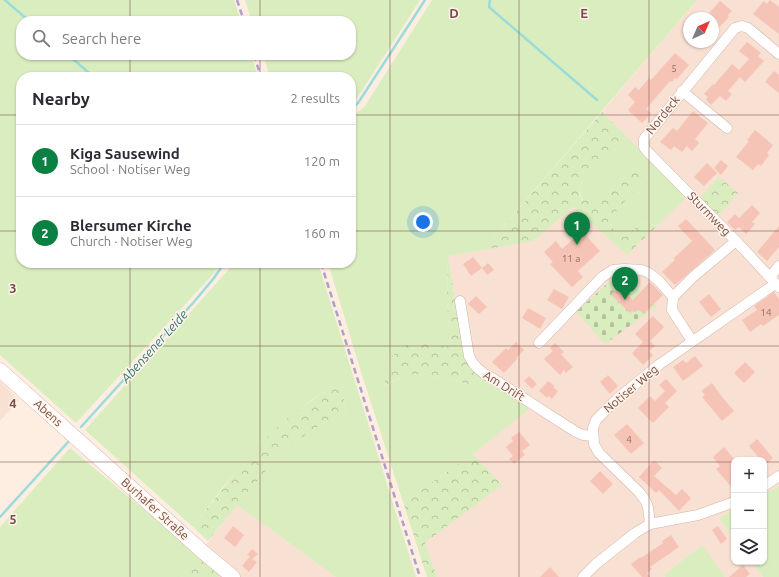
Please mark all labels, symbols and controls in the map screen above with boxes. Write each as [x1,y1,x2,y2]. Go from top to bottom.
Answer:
text: D [449,6,459,20]
text: E [580,6,588,20]
north arrow [683,12,719,48]
search box [16,16,356,60]
icon: search [30,27,52,49]
text: Search here [62,30,141,47]
house number: 5 [671,63,677,74]
text: Nearby [32,89,90,108]
text: 2 results [290,91,340,105]
street label: Nordeck [643,93,682,136]
text: Kiga Sausewind [70,145,180,162]
text: 1 [41,154,49,168]
text: 120 m [304,154,340,168]
text: School · Notiser Weg [70,162,190,176]
street label: Sturmweg [685,189,733,238]
your location [413,212,433,232]
pin: 1 [564,212,590,245]
text: Blersumer Kirche [70,217,192,234]
text: 2 [41,226,49,240]
text: 160 m [304,226,340,240]
text: Church · Notiser Weg [70,234,193,248]
house number: 11 a [562,253,580,264]
pin: 2 [612,267,638,300]
text: 3 [9,281,17,295]
water label: Abensener Leide [117,307,190,386]
house number: 14 [760,307,772,318]
street label: Notiser Weg [601,362,660,415]
street label: Am Drift [481,368,528,403]
text: 4 [9,396,17,410]
street label: Abens [32,397,65,429]
house number: 4 [626,434,632,445]
map controls [731,457,767,565]
button: + [731,457,767,493]
street label: Burhafer Straße [119,475,192,542]
button: − [731,493,767,529]
text: 5 [9,512,17,526]
button: layers [731,529,767,565]

